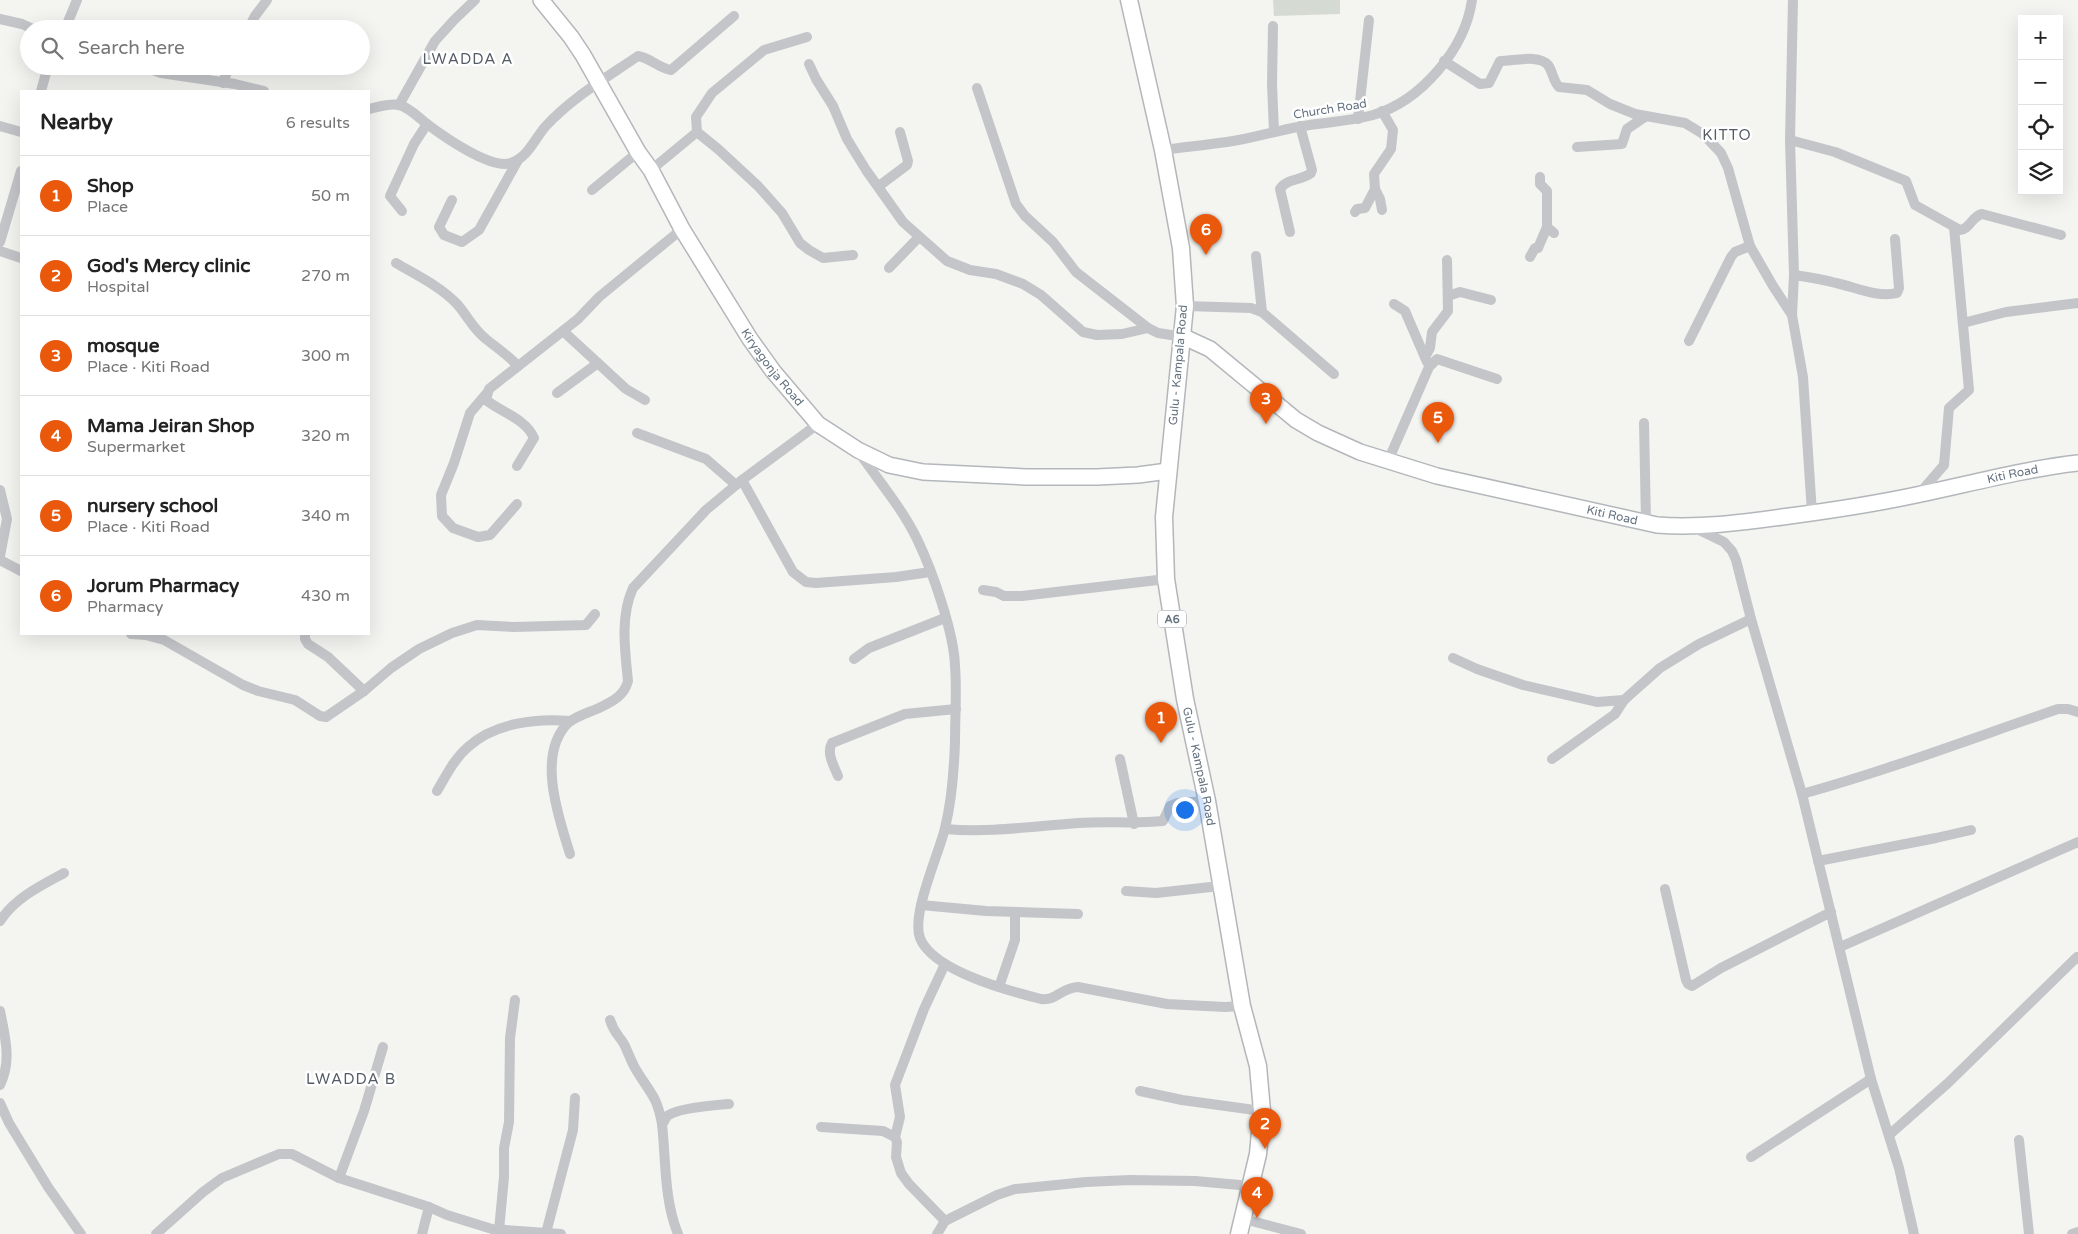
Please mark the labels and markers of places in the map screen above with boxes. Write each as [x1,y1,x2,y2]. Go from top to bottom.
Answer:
pin: 6 [1190,214,1222,255]
pin: 3 [1250,383,1282,424]
pin: 5 [1422,402,1454,443]
pin: 1 [1145,702,1177,743]
pin: 2 [1249,1108,1281,1149]
pin: 4 [1241,1177,1273,1218]

